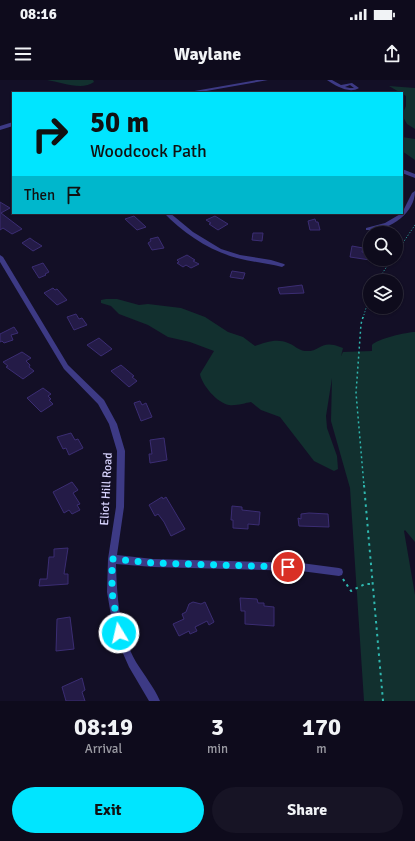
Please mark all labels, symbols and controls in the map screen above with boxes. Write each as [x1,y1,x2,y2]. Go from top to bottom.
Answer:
text: 08:16 [20,5,57,23]
icon: menu [12,43,34,65]
text: Waylane [174,43,241,65]
icon: share [381,43,403,65]
text: 50 m [90,106,149,140]
icon: right [24,108,76,160]
text: Woodcock Path [90,140,207,162]
icon: arrive [63,184,85,206]
text: Then [24,186,55,204]
map controls [363,226,403,314]
button: search [363,226,403,266]
button: layers [363,274,403,314]
street label: Eliot Hill Road [97,452,116,526]
pin [271,550,305,584]
icon: arrive [277,556,299,578]
position arrow [98,612,140,654]
text: 08:19 [74,712,133,742]
text: 3 [211,712,224,742]
text: 170 [302,712,341,742]
text: Arrival [85,741,122,757]
text: min [207,741,228,757]
text: m [316,741,327,757]
button: Exit [12,787,204,833]
button: Share [212,787,403,833]

